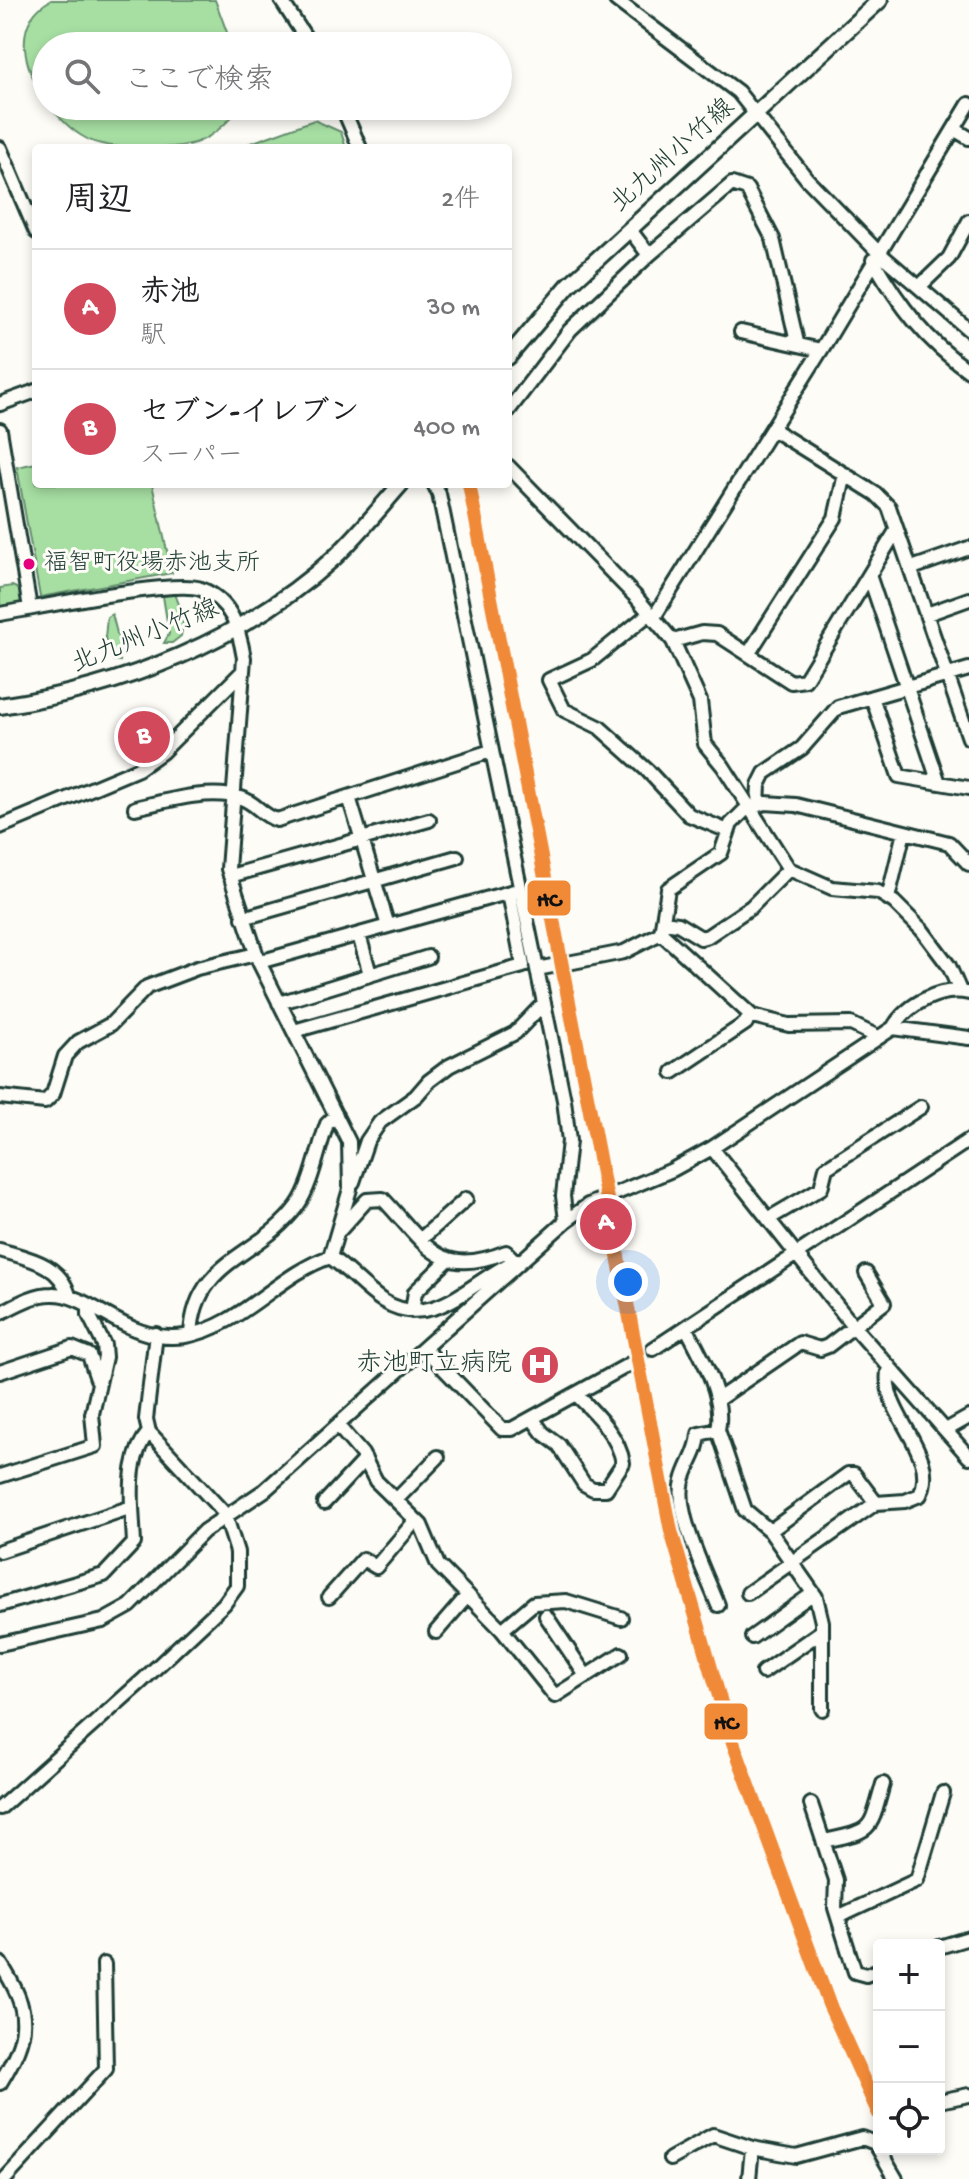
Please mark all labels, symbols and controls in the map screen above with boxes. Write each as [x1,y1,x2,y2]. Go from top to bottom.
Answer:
search box [32,32,512,120]
icon: search [60,54,104,98]
text: ここで検索 [124,65,274,100]
street label: 北九州小竹線 [605,93,742,221]
text: 周辺 [64,183,132,223]
text: 2件 [441,186,480,217]
text: 赤池 [140,277,200,312]
text: A [82,294,98,325]
text: 30 m [427,294,480,325]
text: 駅 [140,322,166,353]
text: セブン-イレブン [140,397,359,432]
text: B [83,414,97,445]
text: 400 m [414,414,480,445]
text: スーパー [140,442,243,473]
place label: 福智町役場赤池支所 [44,549,260,579]
marker: 福智町役場赤池支所 [21,556,37,572]
street label: 北九州小竹線 [67,593,224,682]
pin: B [118,707,170,767]
line badge: HC [526,879,572,917]
text: HC [537,889,563,915]
pin: A [580,1194,632,1254]
your location [608,1262,648,1302]
hospital icon: 赤池町立病院 [519,1344,561,1386]
place label: 赤池町立病院 [356,1349,512,1381]
line badge: HC [703,1702,749,1741]
text: HC [714,1712,740,1738]
map controls [873,1939,945,2155]
button: + [873,1939,945,2011]
button: − [873,2011,945,2083]
button: locate [873,2083,945,2155]

